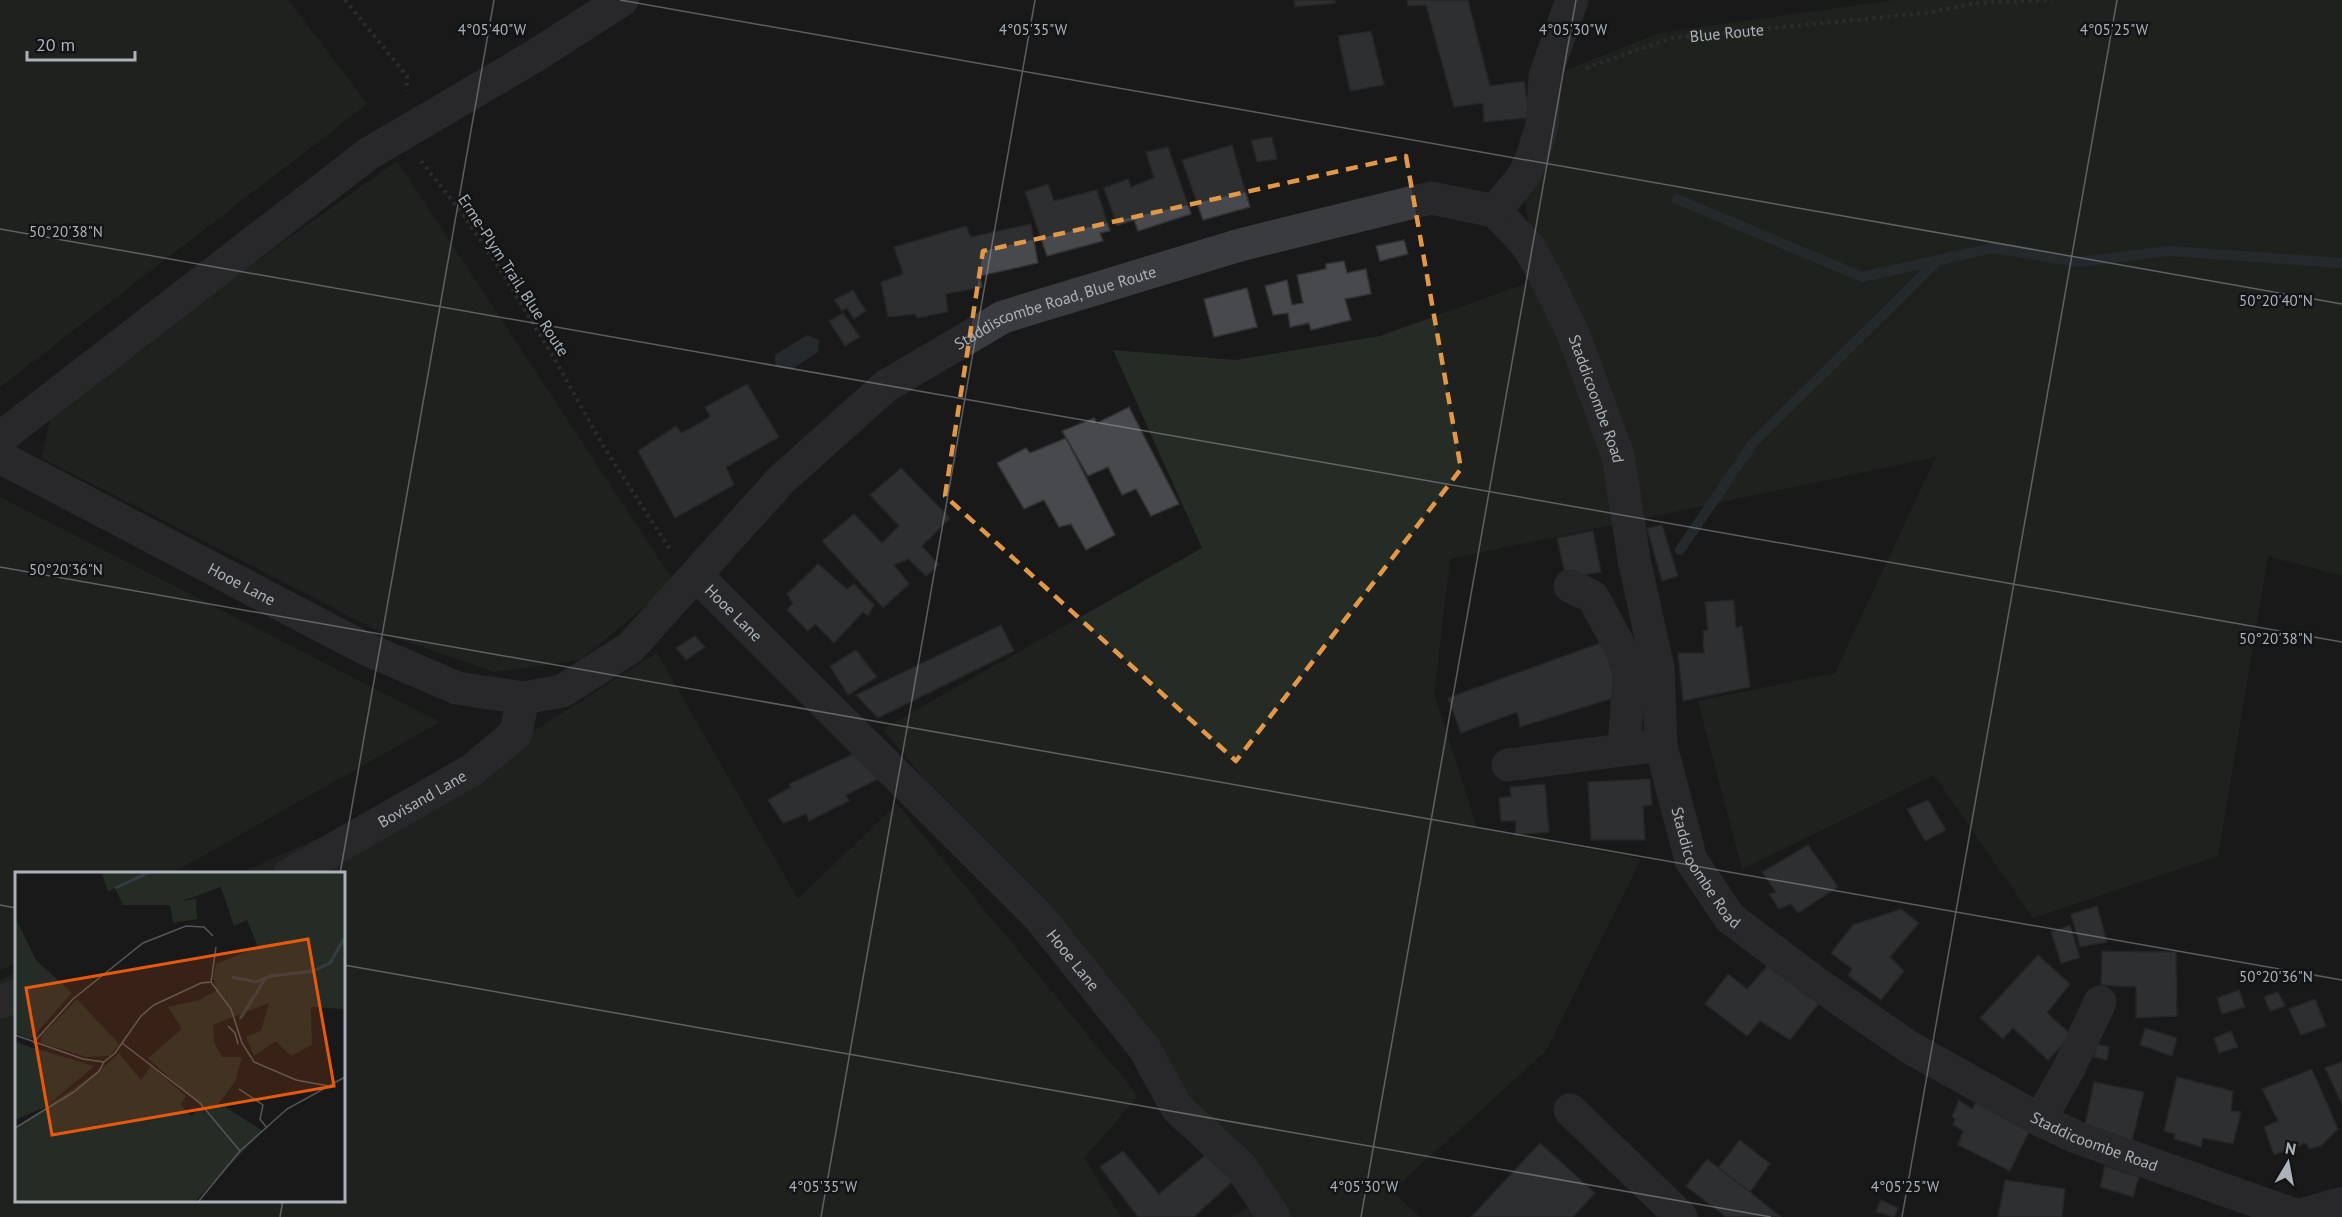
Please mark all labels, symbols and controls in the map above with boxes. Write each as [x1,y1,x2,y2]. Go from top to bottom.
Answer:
street label: Blue Route [1689,19,1765,46]
text: 4°05'40"W [458,20,527,39]
text: 4°05'35"W [999,20,1068,39]
text: 4°05'30"W [1539,20,1608,39]
text: 4°05'25"W [2080,20,2149,39]
scale bar [27,24,135,62]
text: 20 m [36,33,75,56]
street label: Erme-Plym Trail, Blue Route [454,190,574,360]
text: 50°20'38"N [29,222,103,241]
street label: Staddiscombe Road, Blue Route [950,261,1159,354]
text: 50°20'40"N [2239,291,2313,310]
street label: Staddicoombe Road [1564,332,1629,464]
street label: Hooe Lane [205,558,279,610]
text: 50°20'36"N [29,560,103,579]
street label: Hooe Lane [701,580,767,646]
text: 50°20'38"N [2239,629,2313,648]
street label: Bovisand Lane [374,765,470,832]
street label: Staddicoombe Road [1667,805,1745,933]
inset map [15,872,345,1202]
street label: Hooe Lane [1043,925,1104,995]
text: 50°20'36"N [2239,967,2313,986]
street label: Staddicoombe Road [2027,1107,2161,1175]
north arrow [2258,1133,2318,1193]
text: N [2284,1137,2298,1159]
text: 4°05'35"W [789,1177,858,1196]
text: 4°05'30"W [1330,1177,1399,1196]
text: 4°05'25"W [1871,1177,1940,1196]

